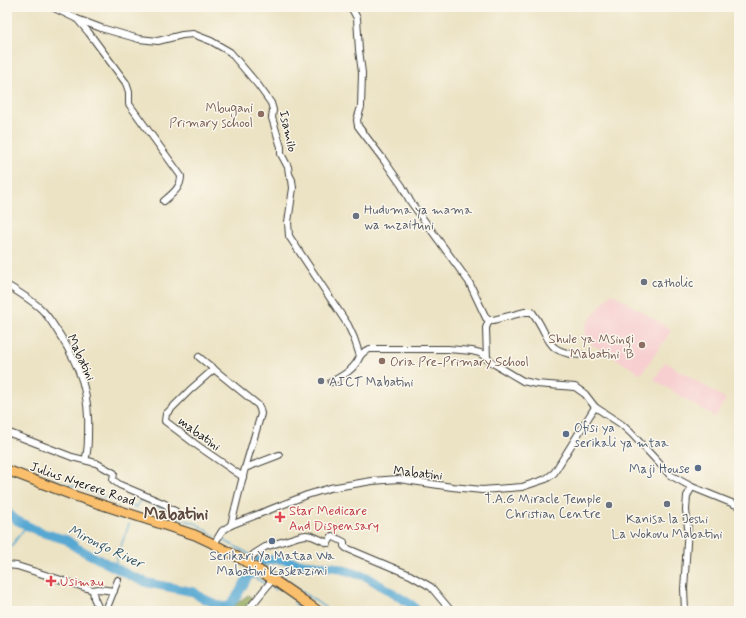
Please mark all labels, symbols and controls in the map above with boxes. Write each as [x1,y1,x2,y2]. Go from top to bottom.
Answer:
place label: Mbugani Primary school [169,100,253,132]
marker: Mbugani Primary school [256,109,266,119]
street label: Isamilo [275,109,301,154]
place label: Huduma ya mama wa mzaituni [364,202,472,234]
marker: Huduma ya mama wa mzaituni [351,211,361,221]
place label: catholic [652,275,693,292]
marker: catholic [639,277,649,287]
place label: Shule ya Msingi Mabatini 'B [548,331,634,363]
street label: Mabatini [62,332,99,384]
marker: Shule ya Msingi Mabatini 'B [637,340,647,350]
place label: Oria Pre-Primary School [390,354,529,371]
marker: Oria Pre-Primary School [377,356,387,366]
place label: AICT Mabatini [329,374,413,391]
marker: AICT Mabatini [316,376,326,386]
street label: mabatini [175,413,224,455]
place label: Ofisi ya serikali ya mtaa [574,420,669,452]
marker: Ofisi ya serikali ya mtaa [561,429,571,439]
street label: Julius Nyerere Road [28,458,137,510]
place label: Maji House [629,461,690,478]
street label: Mabatini [392,462,443,485]
marker: Maji House [693,463,703,473]
place label: T.A.G Miracle Temple Christian Centre [485,491,601,523]
marker: Kanisa la Jeshi La Wokovu Mabatini [662,499,672,509]
marker: T.A.G Miracle Temple Christian Centre [604,500,614,510]
district label: Mabatini [144,503,209,525]
place label: Star Medicare And Dispensary [289,503,379,535]
marker: Star Medicare And Dispensary [274,511,286,523]
place label: Kanisa la Jeshi La Wokovu Mabatini [612,511,722,543]
water label: Mirongo River [64,521,148,576]
marker: Serikari Ya Mataa Wa Mabatini Kaskazini [267,536,277,546]
place label: Serikari Ya Mataa Wa Mabatini Kaskazini [209,548,335,580]
place label: Usimau [60,574,104,591]
marker: Usimau [45,575,57,587]

